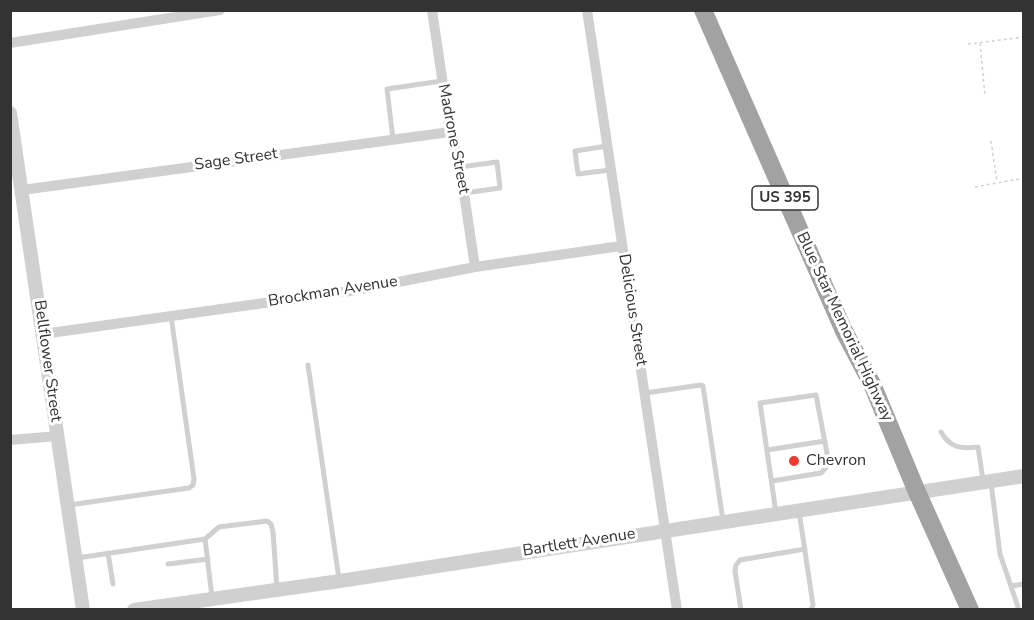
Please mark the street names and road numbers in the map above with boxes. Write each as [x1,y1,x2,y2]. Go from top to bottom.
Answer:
street label: Madrone Street [433,83,473,195]
street label: Sage Street [193,145,279,175]
road number: US 395 [752,186,818,210]
street label: Blue Star Memorial Highway [792,229,896,425]
street label: Delicious Street [614,253,650,367]
street label: Brockman Avenue [267,272,399,312]
street label: Bellflower Street [29,299,65,423]
street label: Bartlett Avenue [521,525,637,561]

